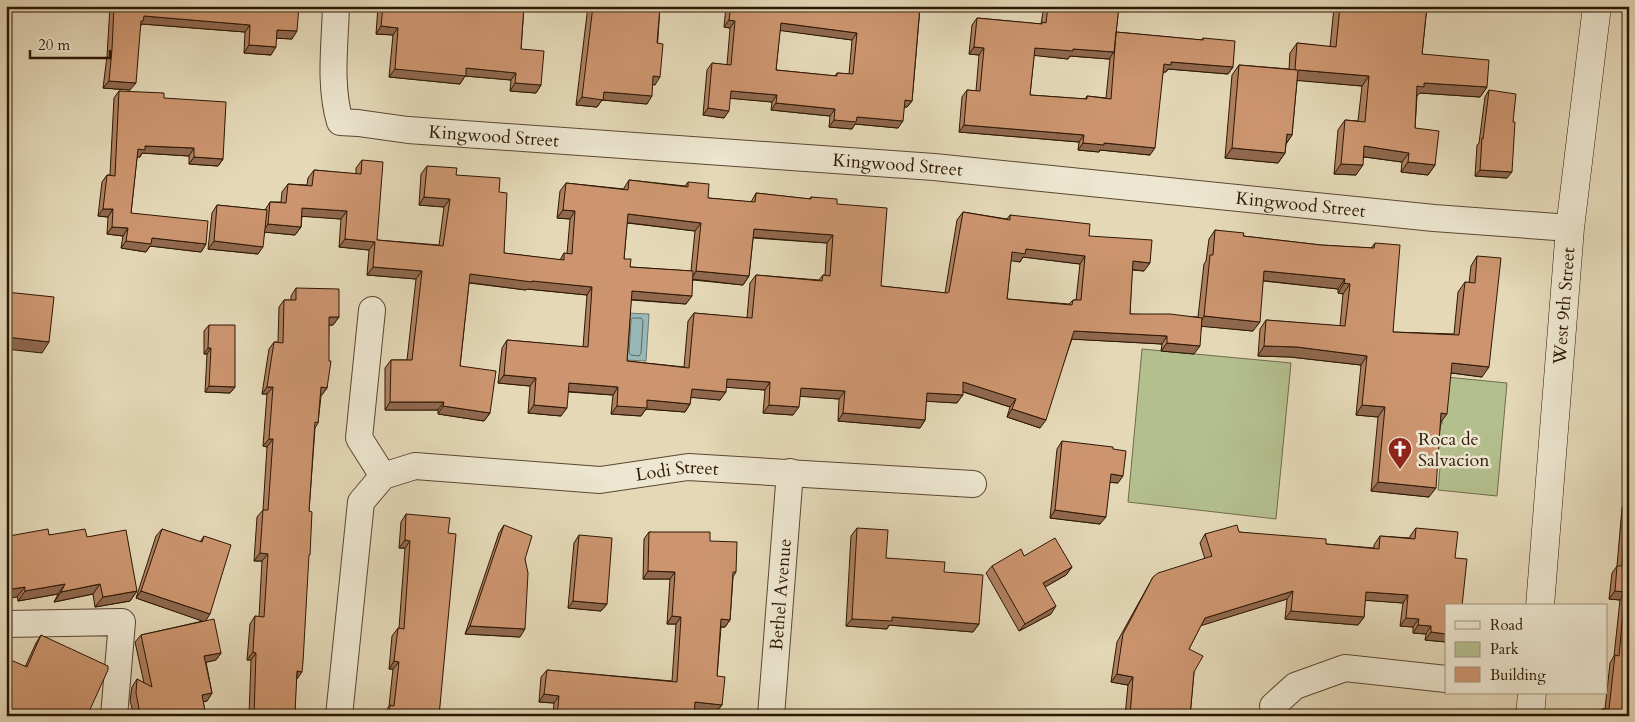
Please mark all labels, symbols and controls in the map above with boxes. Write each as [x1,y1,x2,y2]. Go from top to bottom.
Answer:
scale bar [30,28,110,60]
text: 20 m [38,35,70,55]
street label: Kingwood Street [428,119,560,154]
street label: Kingwood Street [832,148,964,183]
street label: Kingwood Street [1234,186,1367,224]
street label: West 9th Street [1547,246,1581,367]
place label: Roca de Salvacion [1418,427,1490,473]
church icon: Roca de Salvacion [1387,436,1413,470]
street label: Lodi Street [634,455,720,488]
street label: Bethel Avenue [764,538,798,651]
legend [1445,604,1608,694]
text: Road [1490,615,1523,635]
text: Park [1490,639,1519,659]
text: Building [1490,665,1546,685]

